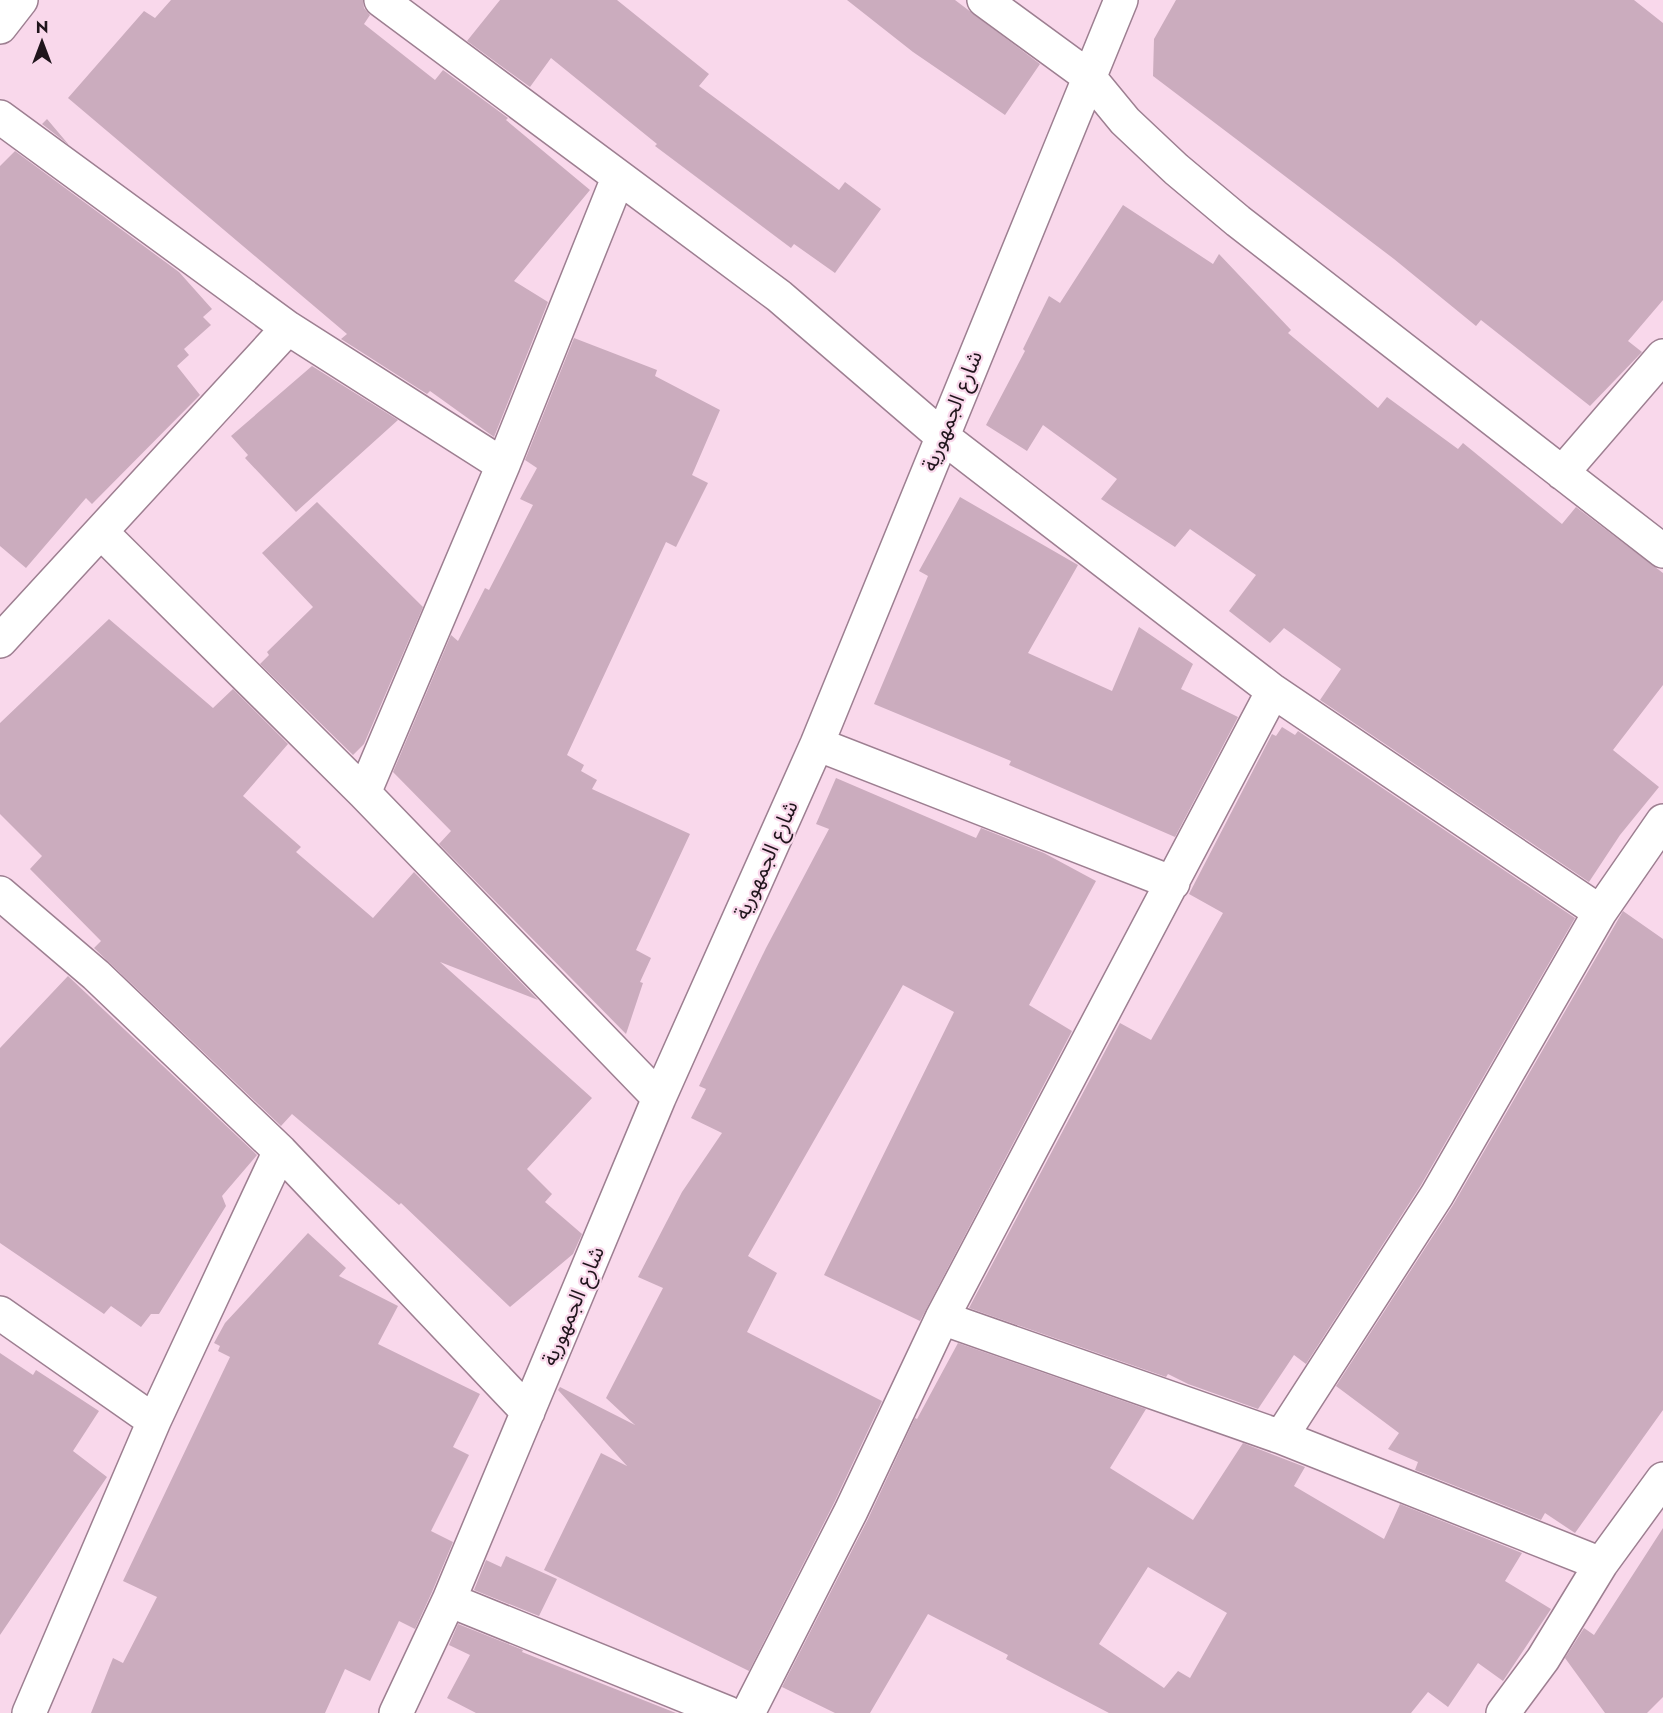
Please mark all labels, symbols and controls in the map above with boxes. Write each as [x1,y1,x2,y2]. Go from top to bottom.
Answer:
north arrow [12,12,72,72]
text: N [36,16,48,39]
street label: شارع الجمهورية [914,346,990,476]
street label: شارع الجمهورية [726,796,806,924]
street label: شارع الجمهورية [534,1242,612,1370]

